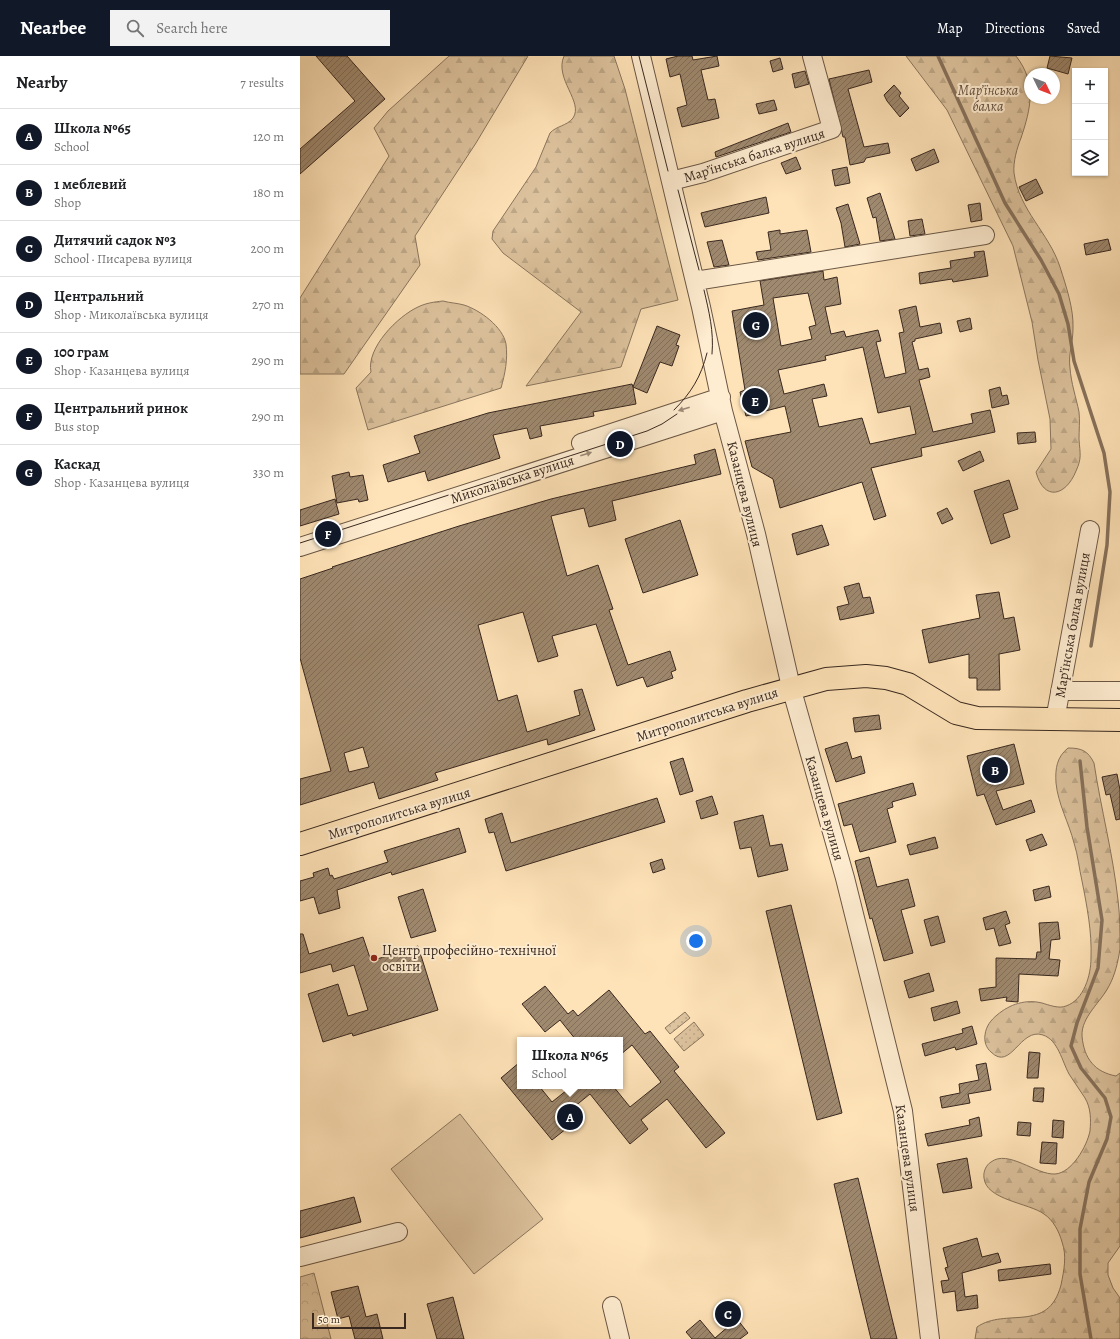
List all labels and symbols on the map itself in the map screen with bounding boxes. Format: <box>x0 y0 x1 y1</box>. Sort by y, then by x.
north arrow <box>1024 68 1060 104</box>
park label: Мар’їнська балка <box>958 81 1019 116</box>
street label: Мар’їнська балка вулиця <box>681 124 827 187</box>
pin: G <box>743 310 769 340</box>
pin: E <box>742 386 768 416</box>
one-way arrow <box>677 407 689 413</box>
pin: D <box>607 429 633 459</box>
street label: Казанцева вулиця <box>722 439 767 549</box>
street label: Миколаївська вулиця <box>448 450 577 508</box>
one-way arrow <box>581 451 593 457</box>
pin: F <box>315 519 341 549</box>
street label: Мар’їнська балка вулиця <box>1050 551 1095 699</box>
street label: Митрополитська вулиця <box>634 682 781 746</box>
street label: Казанцева вулиця <box>800 753 849 863</box>
pin: B <box>982 755 1008 785</box>
street label: Митрополитська вулиця <box>326 783 473 844</box>
your location <box>686 931 706 951</box>
place label: Центр професійно-технічної освіти <box>382 941 556 976</box>
marker: Центр професійно-технічної освіти <box>369 953 379 963</box>
pin: A <box>557 1102 583 1132</box>
street label: Казанцева вулиця <box>891 1103 925 1213</box>
pin: C <box>715 1299 741 1329</box>
scale bar <box>312 1311 406 1330</box>

